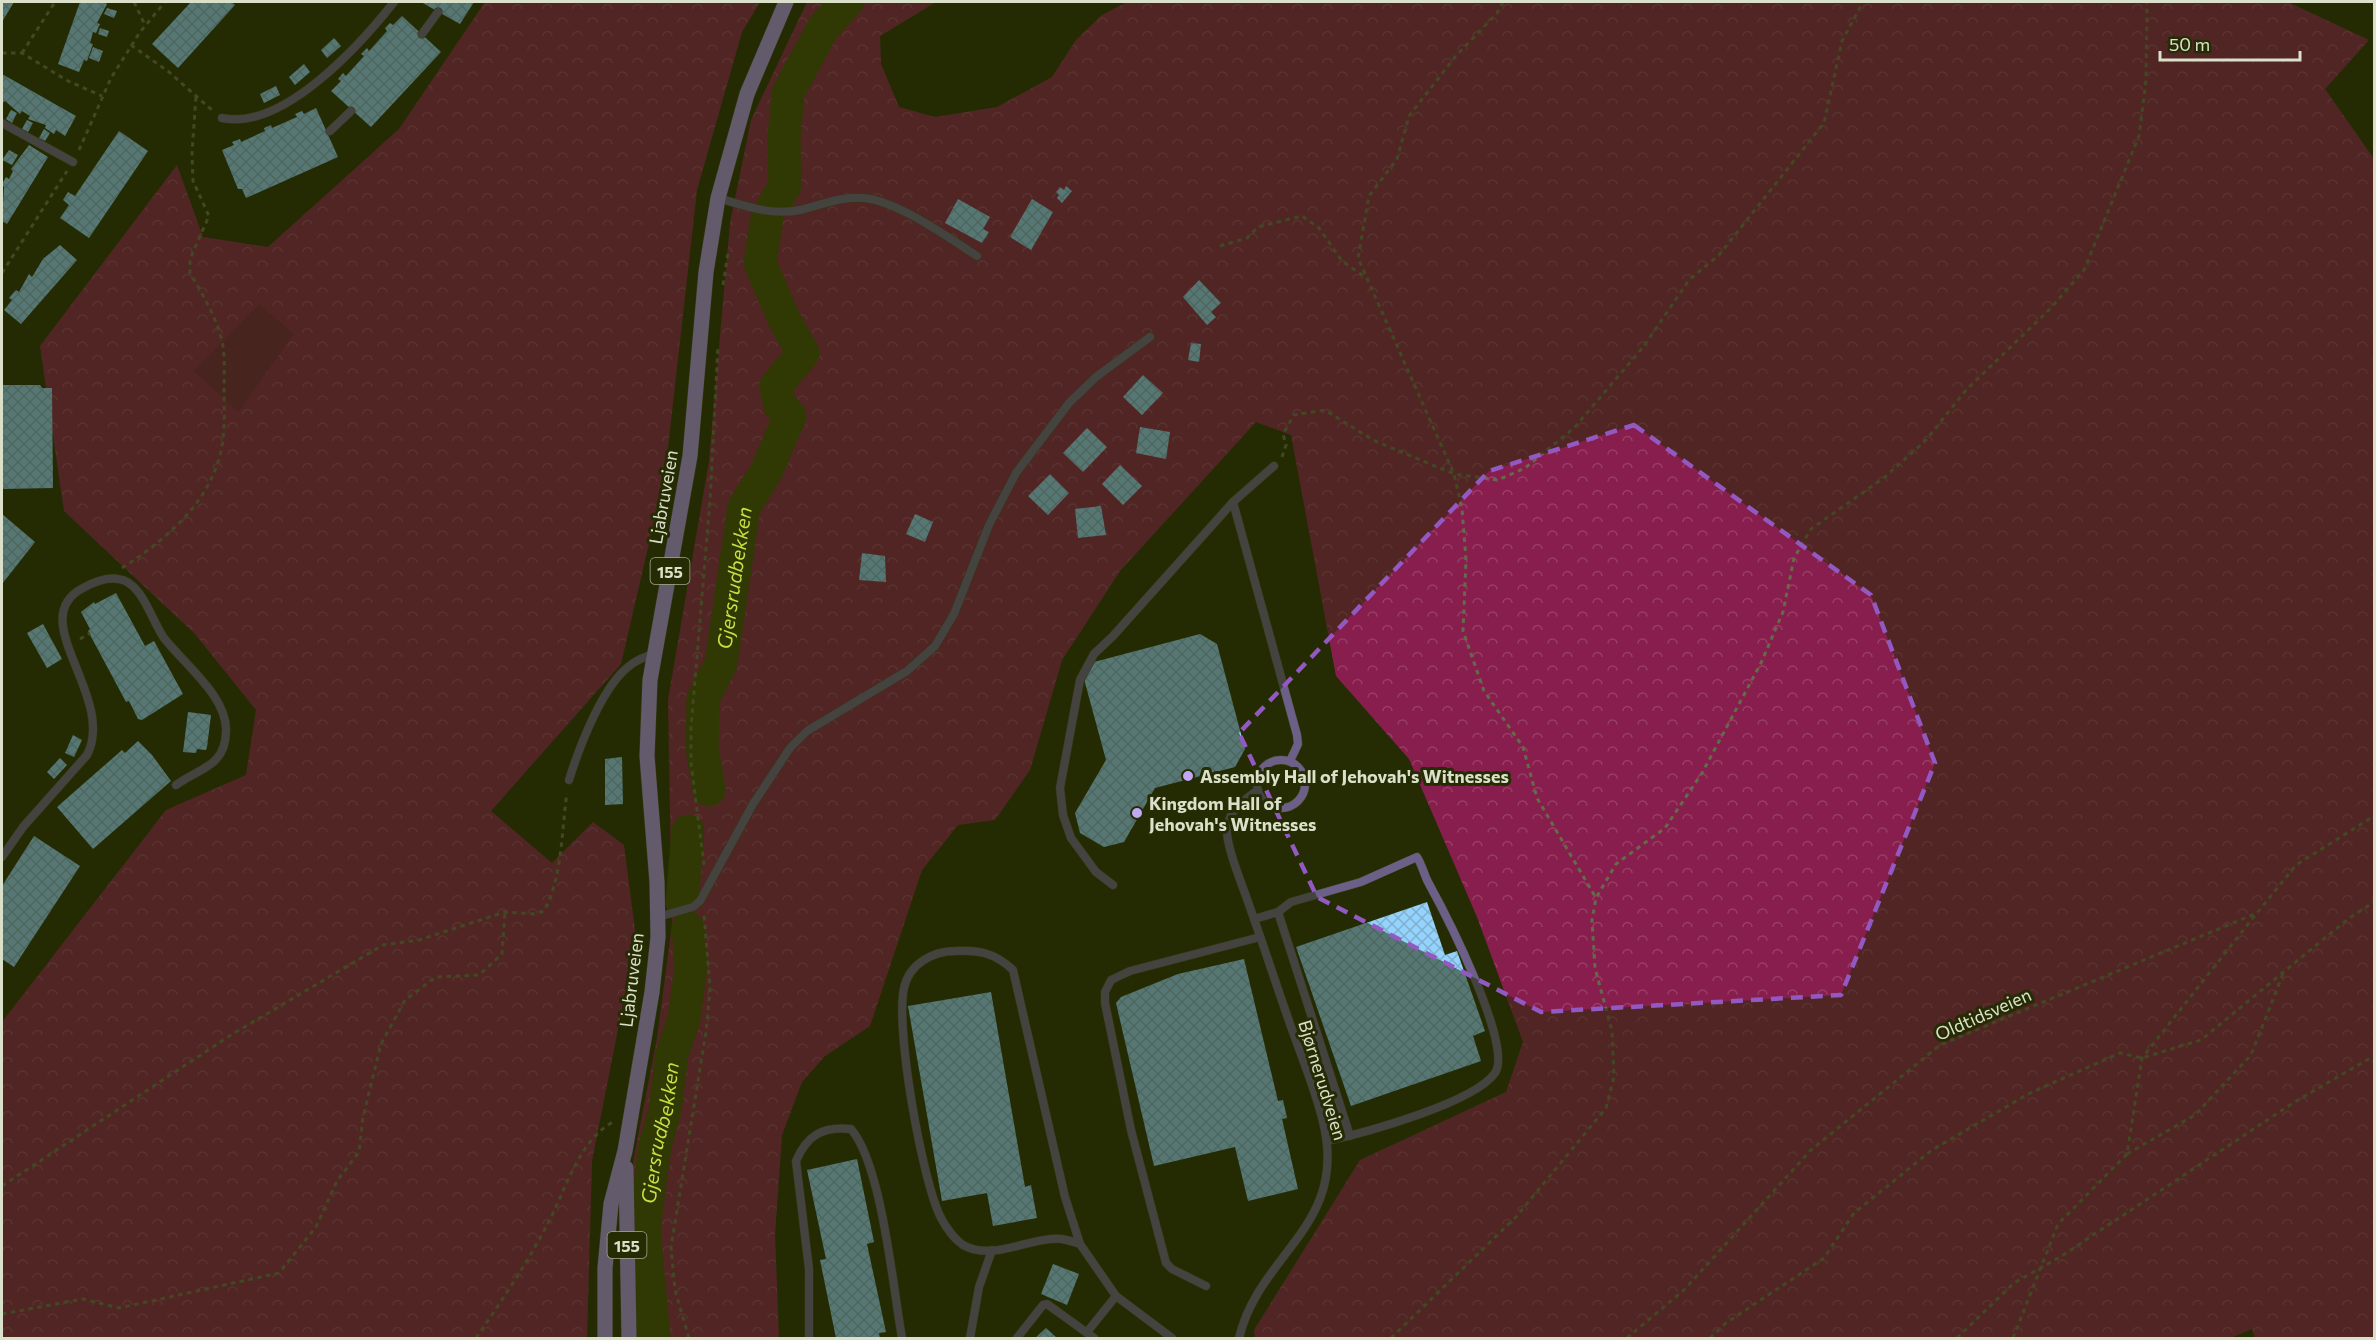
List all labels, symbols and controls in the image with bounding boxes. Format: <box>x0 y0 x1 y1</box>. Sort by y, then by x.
scale bar <box>2160 24 2300 62</box>
text: 50 m <box>2169 33 2210 55</box>
street label: Ljabruveien <box>644 448 682 546</box>
water label: Gjersrudbekken <box>711 505 756 650</box>
road number: 155 <box>650 558 690 584</box>
place label: Assembly Hall of Jehovah's Witnesses <box>1200 765 1509 787</box>
marker: Assembly Hall of Jehovah's Witnesses <box>1181 769 1195 783</box>
place label: Kingdom Hall of Jehovah's Witnesses <box>1149 792 1316 835</box>
marker: Kingdom Hall of Jehovah's Witnesses <box>1130 806 1144 820</box>
street label: Ljabruveien <box>614 931 648 1029</box>
street label: Oldtidsveien <box>1932 983 2034 1045</box>
street label: Bjørnerudveien <box>1294 1017 1352 1143</box>
water label: Gjersrudbekken <box>635 1061 683 1205</box>
road number: 155 <box>608 1232 646 1258</box>

